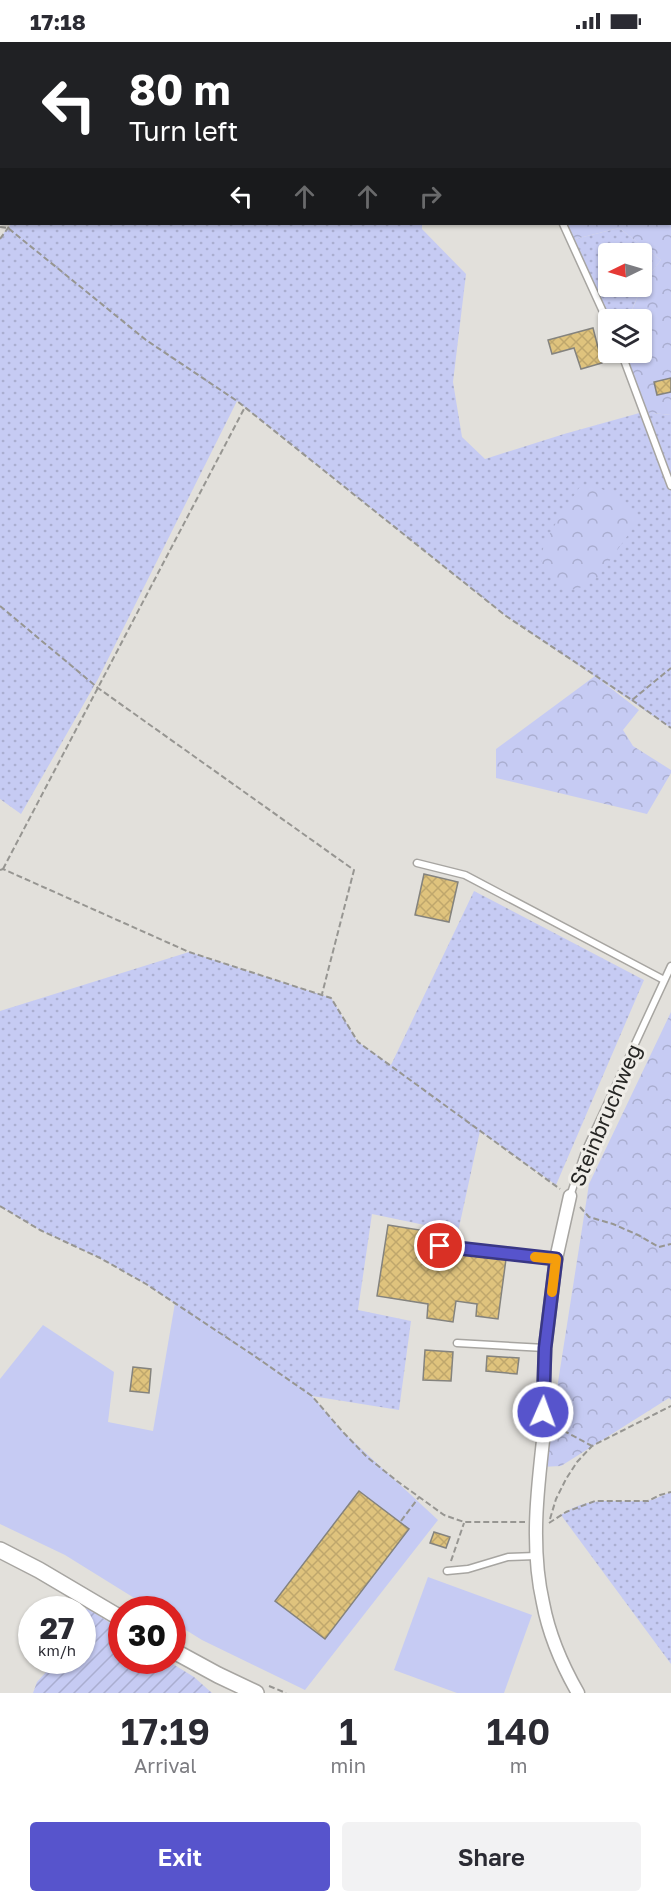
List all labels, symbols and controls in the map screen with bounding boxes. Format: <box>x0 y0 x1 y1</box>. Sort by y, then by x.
text: 17:18 <box>30 8 86 35</box>
text: 80 m <box>129 64 230 114</box>
icon: left <box>30 66 108 144</box>
text: Turn left <box>129 115 238 147</box>
icon: left <box>225 180 258 213</box>
icon: ahead <box>288 180 321 213</box>
icon: ahead <box>351 180 384 213</box>
icon: right <box>414 180 447 213</box>
north arrow <box>598 243 652 297</box>
map controls <box>598 243 652 363</box>
button: layers <box>598 309 652 363</box>
street label: Steinbruchweg <box>563 1040 647 1190</box>
pin <box>414 1220 465 1271</box>
icon: arrive <box>423 1229 456 1262</box>
position arrow <box>511 1380 575 1444</box>
speed limit sign: 30 <box>108 1596 186 1674</box>
text: 27 <box>40 1610 74 1646</box>
text: km/h <box>38 1641 76 1659</box>
text: 17:19 <box>121 1710 210 1753</box>
text: 1 <box>339 1710 357 1753</box>
text: 140 <box>487 1710 550 1753</box>
text: Arrival <box>134 1753 197 1777</box>
text: min <box>331 1753 366 1777</box>
text: m <box>510 1753 527 1777</box>
button: Exit <box>30 1822 330 1891</box>
button: Share <box>342 1822 641 1891</box>

